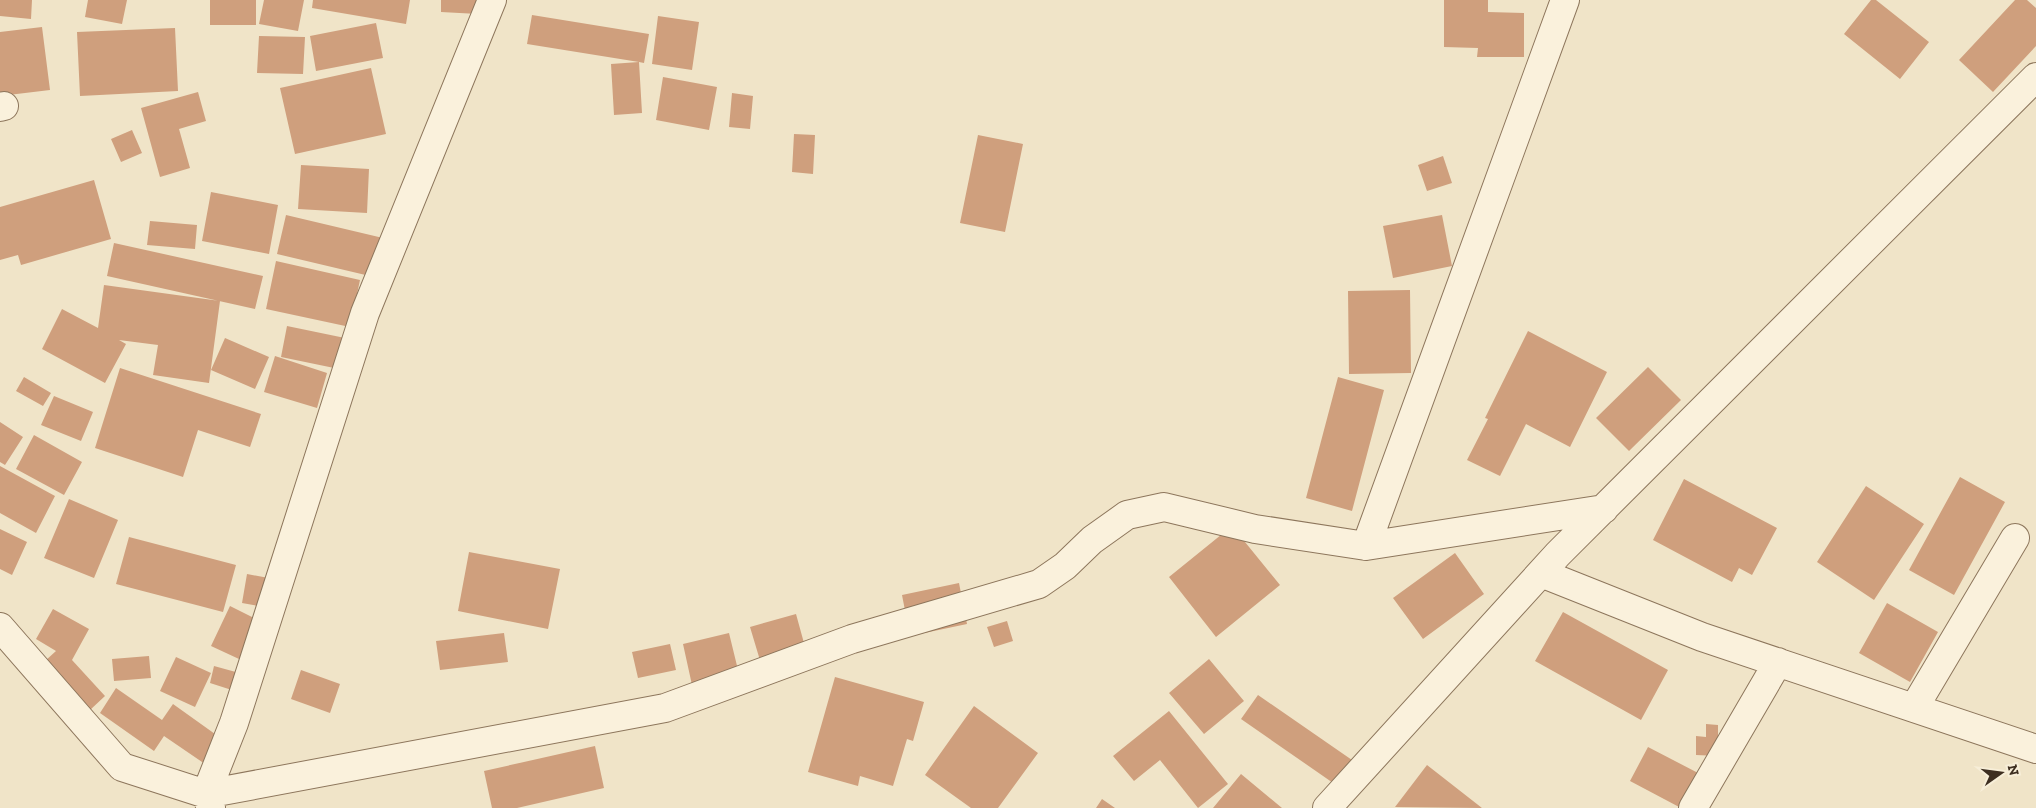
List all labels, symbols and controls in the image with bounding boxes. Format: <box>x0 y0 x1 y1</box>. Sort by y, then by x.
north arrow <box>1976 748 2026 798</box>
text: N <box>2004 763 2023 778</box>

